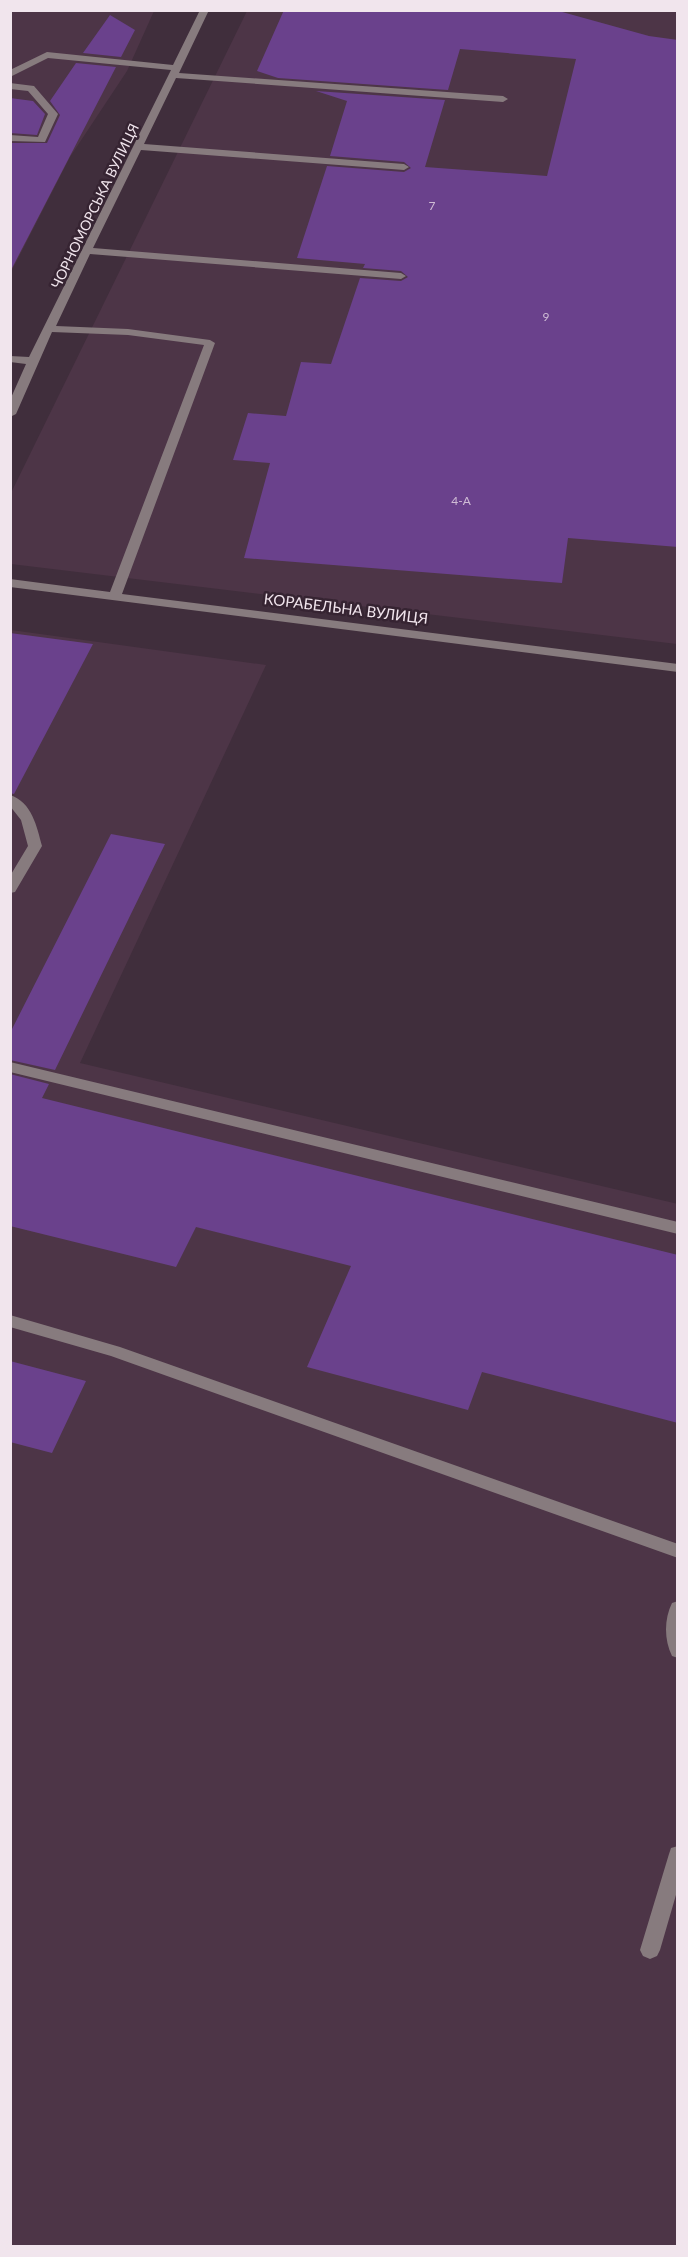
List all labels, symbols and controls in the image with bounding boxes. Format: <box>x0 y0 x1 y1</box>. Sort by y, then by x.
street label: ЧОРНОМОРСЬКА ВУЛИЦЯ <box>47 120 142 291</box>
house number: 7 <box>429 198 436 213</box>
house number: 9 <box>543 309 550 324</box>
house number: 4-А <box>451 493 472 508</box>
street label: КОРАБЕЛЬНА ВУЛИЦЯ <box>263 589 429 627</box>

